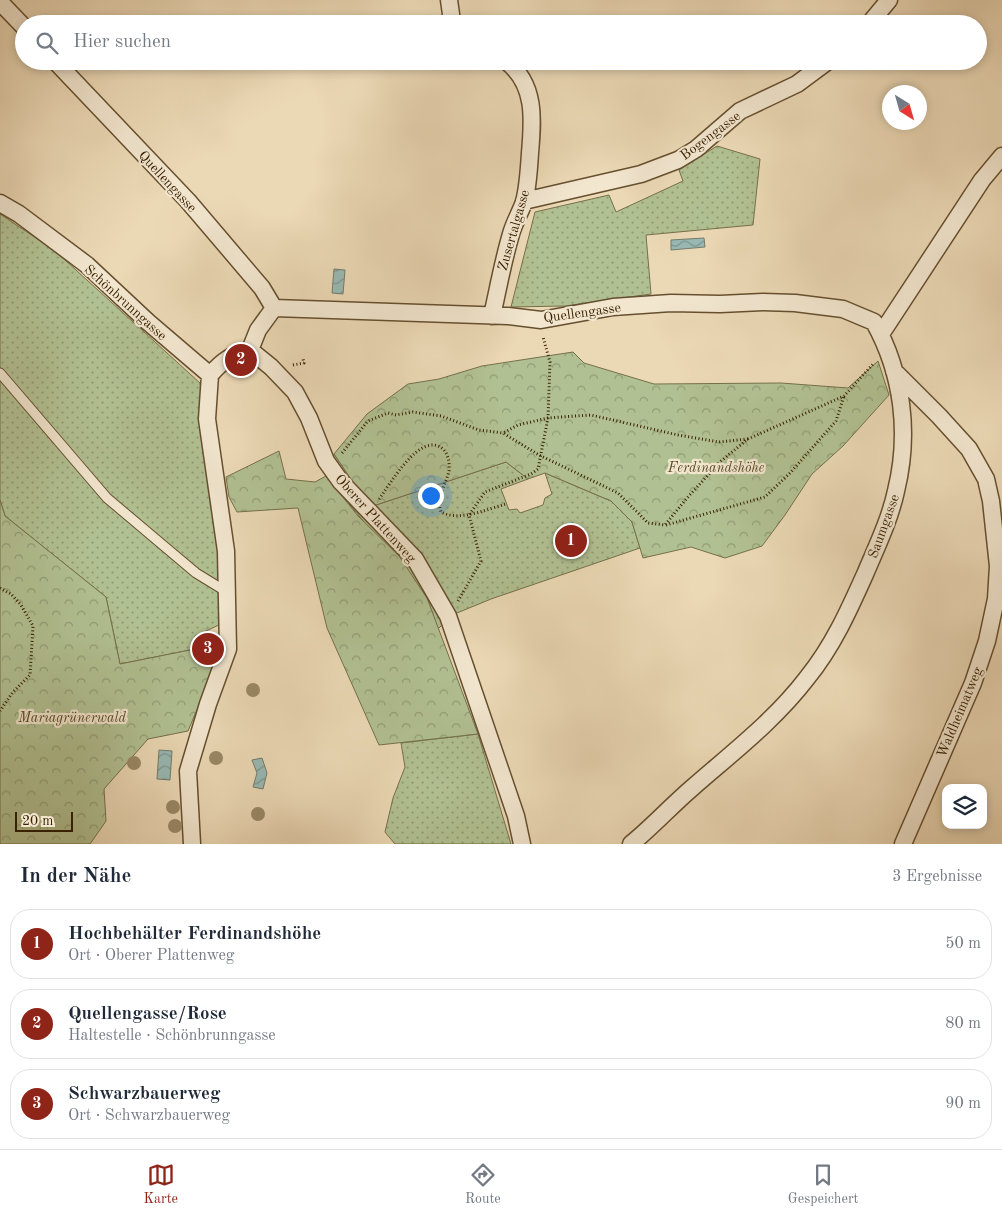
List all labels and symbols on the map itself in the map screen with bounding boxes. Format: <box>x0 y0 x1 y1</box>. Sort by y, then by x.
north arrow <box>882 85 927 130</box>
street label: Bogengasse <box>678 109 743 163</box>
street label: Quellengasse <box>135 148 199 215</box>
street label: Zusertalgasse <box>496 188 532 272</box>
street label: Schönbrunngasse <box>81 262 169 343</box>
street label: Quellengasse <box>542 301 622 325</box>
pin: 2 <box>225 341 257 379</box>
park label: Ferdinandshöhe <box>667 461 765 475</box>
street label: Oberer Plattenweg <box>332 472 419 566</box>
your location <box>418 483 444 509</box>
street label: Saumgasse <box>866 492 902 560</box>
pin: 1 <box>555 522 587 560</box>
pin: 3 <box>192 630 224 668</box>
street label: Waldheimatweg <box>935 665 985 760</box>
park label: Mariagrünerwald <box>17 711 126 726</box>
scale bar <box>15 809 72 832</box>

